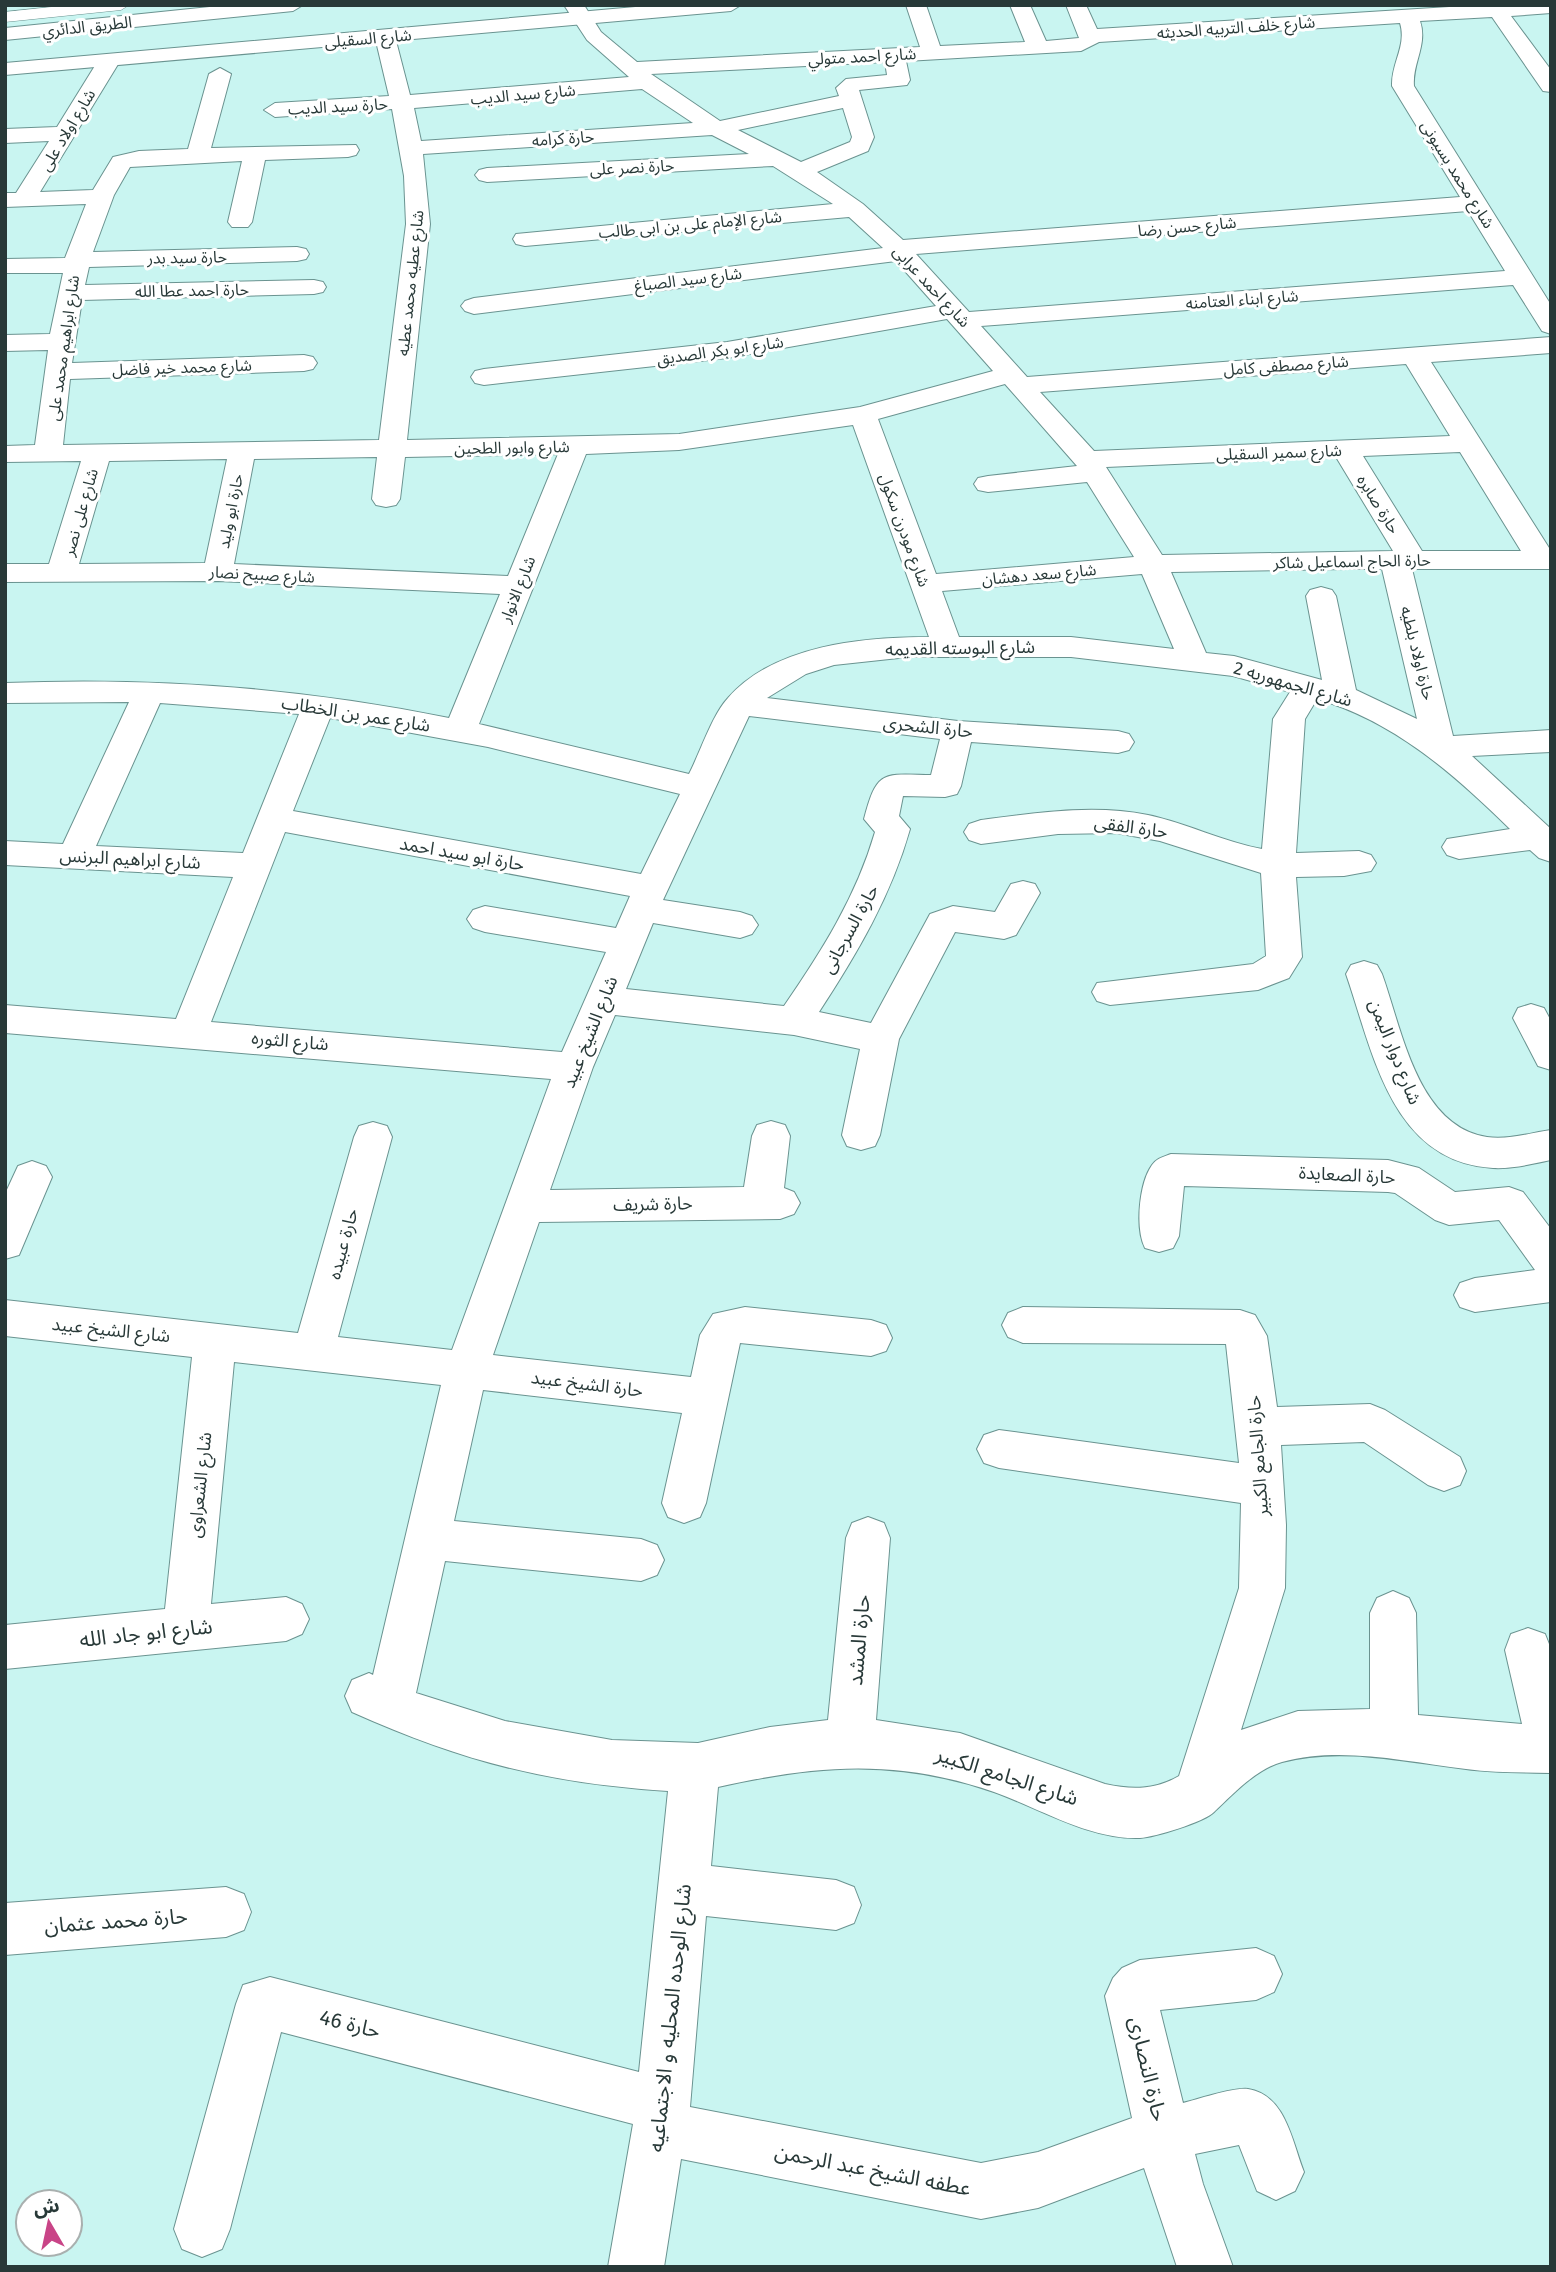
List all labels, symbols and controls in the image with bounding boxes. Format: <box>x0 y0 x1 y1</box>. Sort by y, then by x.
street label: الطريق الدائري <box>41 12 133 43</box>
street label: شارع خلف التربيه الحديثه <box>1156 12 1316 46</box>
street label: شارع السقيلى <box>324 25 413 55</box>
street label: شارع احمد متولي <box>807 44 917 72</box>
street label: شارع سيد الديب <box>470 80 577 112</box>
street label: شارع اولاد على <box>36 86 102 176</box>
street label: حارة سيد الديب <box>288 94 388 119</box>
street label: شارع محمد بسيونى <box>1414 117 1498 233</box>
street label: حارة كرامه <box>531 127 595 150</box>
street label: حارة نصر على <box>589 156 675 179</box>
street label: شارع الإمام على بن ابى طالب <box>598 207 783 245</box>
street label: شارع عطيه محمد عطيه <box>393 209 431 357</box>
street label: شارع حسن رضا <box>1137 213 1237 243</box>
street label: شارع احمد عرابى <box>887 242 974 333</box>
street label: حارة سيد بدر <box>146 247 227 268</box>
street label: شارع سيد الصباغ <box>633 263 743 298</box>
street label: شارع ابراهيم محمد على <box>44 274 86 423</box>
street label: حارة احمد عطا الله <box>135 280 249 301</box>
street label: شارع ابناء العتامنه <box>1185 286 1299 316</box>
street label: شارع ابو بكر الصديق <box>656 332 785 372</box>
street label: شارع مصطفى كامل <box>1223 352 1350 382</box>
street label: شارع محمد خير فاضل <box>112 356 252 382</box>
street label: شارع وابور الطحين <box>454 437 570 461</box>
street label: شارع سمير السقيلى <box>1216 441 1342 467</box>
street label: شارع على نصر <box>59 466 105 560</box>
street label: شارع مودرن سكول <box>872 471 934 591</box>
street label: حارة صابره <box>1353 471 1404 537</box>
street label: حارة ابو وليد <box>214 472 247 550</box>
street label: حارة الحاج اسماعيل شاكر <box>1272 551 1431 575</box>
street label: شارع الانوار <box>495 553 542 627</box>
street label: شارع سعد دهشان <box>981 560 1097 592</box>
street label: شارع صبيح نصار <box>207 562 315 590</box>
street label: حارة اولاد بلطيه <box>1397 604 1438 702</box>
street label: شارع البوسته القديمه <box>885 636 1035 663</box>
street label: شارع الجمهوريه 2 <box>1230 657 1355 714</box>
street label: شارع عمر بن الخطاب <box>280 691 432 740</box>
street label: حارة الشحرى <box>882 711 974 743</box>
street label: حارة الفقى <box>1093 811 1169 843</box>
street label: حارة ابو سيد احمد <box>398 832 526 876</box>
street label: شارع ابراهيم البرنس <box>59 844 201 877</box>
street label: حارة السرجانى <box>817 881 883 977</box>
street label: شارع الشيخ عبيد <box>558 973 625 1092</box>
street label: شارع دوار اليمن <box>1361 996 1426 1109</box>
street label: شارع الثوره <box>250 1027 329 1058</box>
street label: حارة الصعايدة <box>1298 1161 1396 1189</box>
street label: حارة شريف <box>613 1192 693 1216</box>
street label: حارة عبيده <box>323 1206 363 1282</box>
street label: شارع الشيخ عبيد <box>50 1313 171 1350</box>
street label: حارة الشيخ عبيد <box>529 1366 644 1404</box>
street label: حارة الجامع الكبير <box>1243 1394 1276 1518</box>
street label: شارع الشعراوى <box>184 1431 219 1539</box>
street label: حارة المشد <box>842 1594 876 1686</box>
street label: شارع ابو جاد الله <box>78 1613 214 1655</box>
street label: شارع الجامع الكبير <box>931 1740 1082 1813</box>
street label: شارع الوحده المحليه و الاجتماعيه <box>643 1883 699 2154</box>
street label: حارة محمد عثمان <box>43 1903 189 1939</box>
street label: حارة 46 <box>317 2004 383 2044</box>
street label: حارة النصارى <box>1123 2014 1173 2124</box>
street label: عطفه الشيخ عبد الرحمن <box>772 2138 973 2204</box>
north arrow <box>14 2188 84 2258</box>
text: ش <box>32 2193 61 2220</box>

